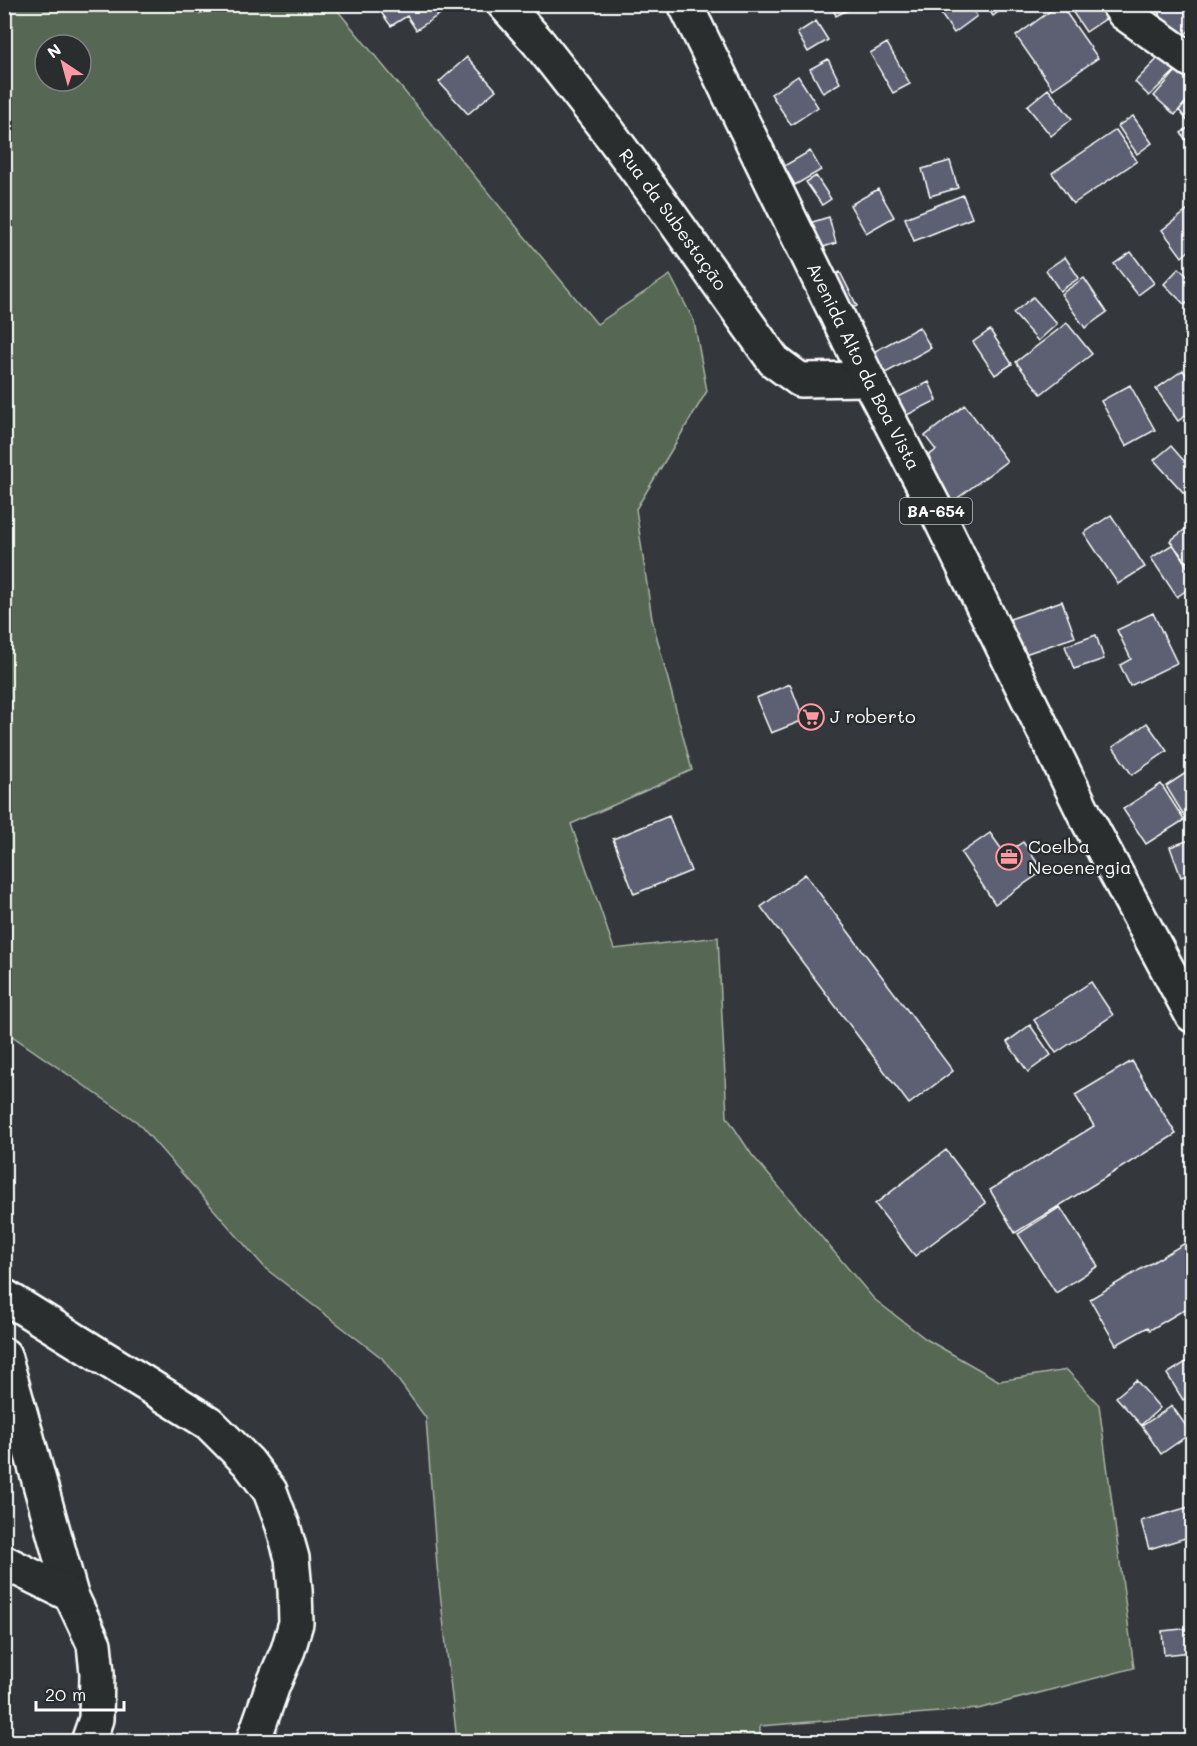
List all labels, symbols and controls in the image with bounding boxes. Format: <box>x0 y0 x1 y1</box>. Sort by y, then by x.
north arrow <box>33 33 93 93</box>
text: N <box>43 38 65 63</box>
street label: Rua da Subestação <box>614 143 733 295</box>
street label: Avenida Alto da Boa Vista <box>802 259 926 474</box>
road number: BA-654 <box>900 498 972 524</box>
supermarket icon: J roberto <box>796 702 826 732</box>
place label: J roberto <box>830 704 916 728</box>
place label: Coelba Neoenergia <box>1028 834 1132 879</box>
office icon: Coelba Neoenergia <box>994 842 1024 872</box>
scale bar <box>36 1674 124 1712</box>
text: 20 m <box>45 1682 86 1706</box>

